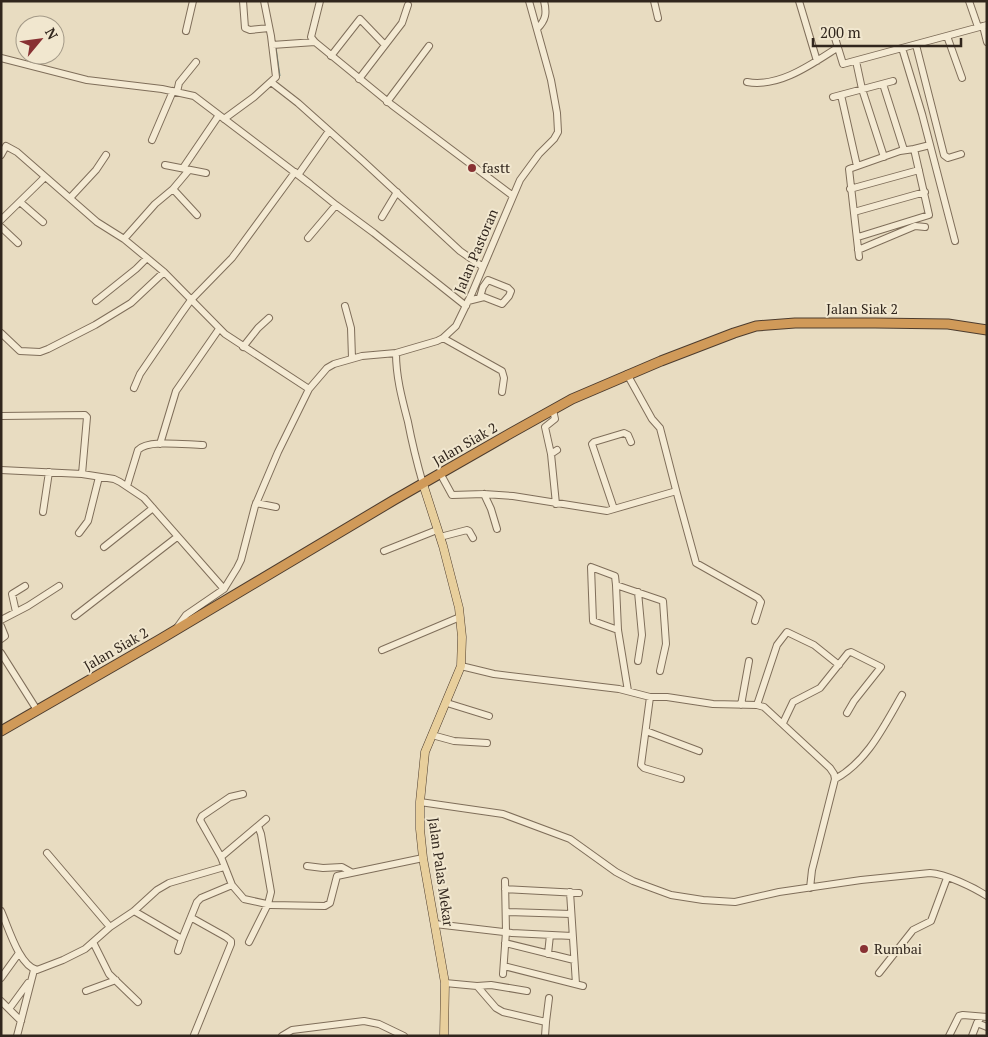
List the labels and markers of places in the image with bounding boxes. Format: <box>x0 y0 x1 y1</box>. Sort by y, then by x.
place label: fastt <box>482 158 511 177</box>
marker: fastt <box>466 162 478 174</box>
place label: Rumbai <box>874 939 922 958</box>
marker: Rumbai <box>858 943 870 955</box>

